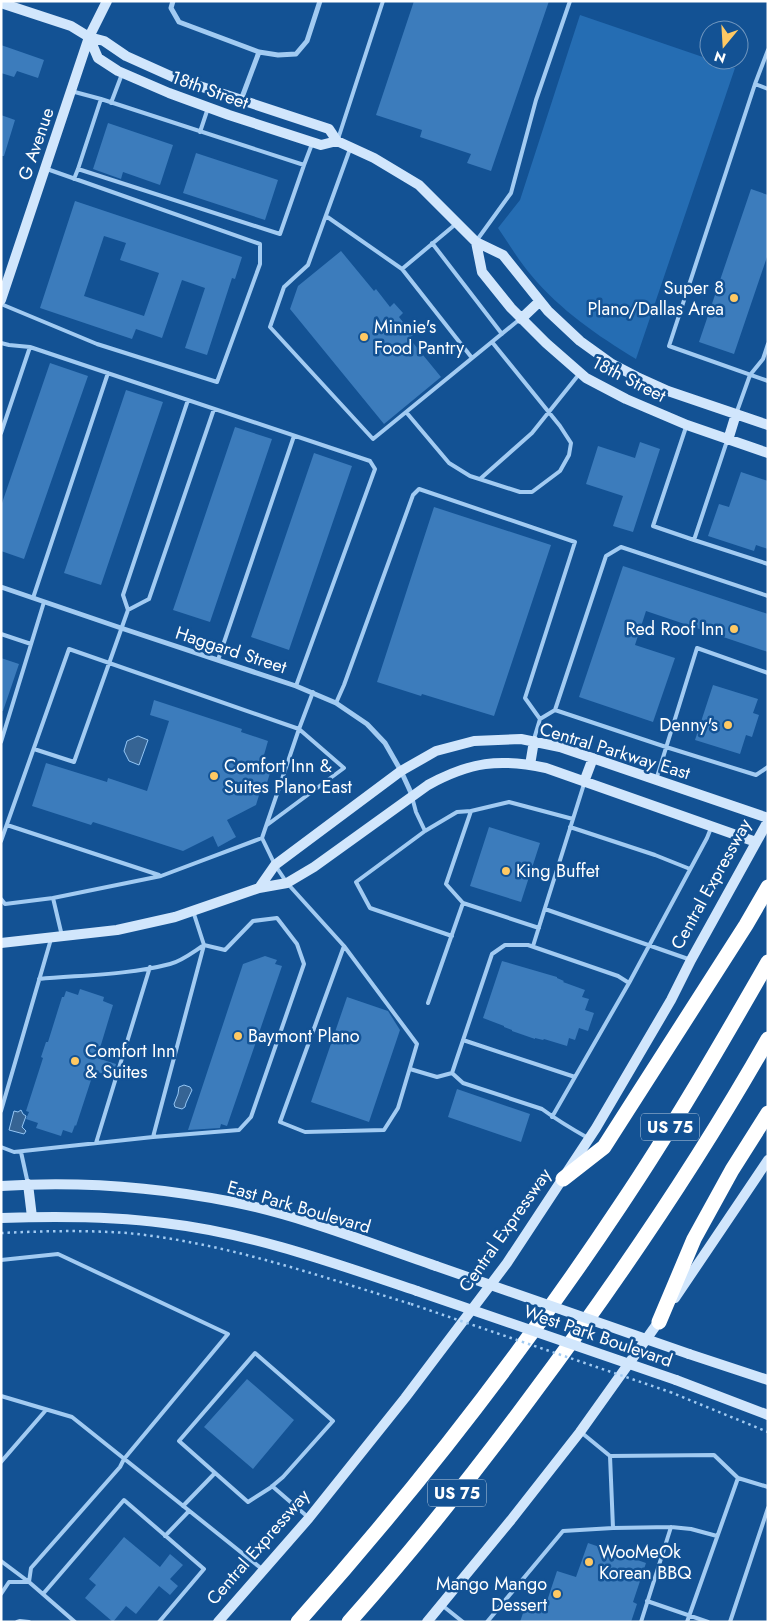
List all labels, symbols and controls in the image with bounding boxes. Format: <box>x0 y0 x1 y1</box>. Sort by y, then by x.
north arrow <box>699 20 749 70</box>
text: N <box>712 46 728 69</box>
street label: 18th Street <box>168 64 253 116</box>
street label: G Avenue <box>11 104 61 184</box>
place label: Super 8 Plano/Dallas Area <box>587 275 724 322</box>
marker: Super 8 Plano/Dallas Area <box>728 292 740 304</box>
place label: Minnie's Food Pantry <box>374 314 464 361</box>
marker: Minnie's Food Pantry <box>358 331 370 343</box>
street label: 18th Street <box>587 349 671 409</box>
place label: Red Roof Inn <box>625 616 724 642</box>
street label: Haggard Street <box>172 620 291 680</box>
marker: Red Roof Inn <box>728 623 740 635</box>
place label: Denny's <box>659 712 718 738</box>
street label: Central Parkway East <box>536 716 694 786</box>
marker: Denny's <box>722 719 734 731</box>
place label: Comfort Inn & Suites Plano East <box>224 753 352 800</box>
marker: Comfort Inn & Suites Plano East <box>208 770 220 782</box>
street label: Central Expressway <box>664 814 758 954</box>
place label: King Buffet <box>516 858 600 884</box>
marker: King Buffet <box>500 865 512 877</box>
place label: Baymont Plano <box>248 1023 360 1049</box>
marker: Baymont Plano <box>232 1030 244 1042</box>
place label: Comfort Inn & Suites <box>85 1038 175 1085</box>
marker: Comfort Inn & Suites <box>69 1055 81 1067</box>
road number: US 75 <box>641 1114 699 1140</box>
street label: Central Expressway <box>453 1163 558 1297</box>
street label: East Park Boulevard <box>224 1174 374 1240</box>
street label: West Park Boulevard <box>520 1298 676 1374</box>
road number: US 75 <box>428 1480 486 1506</box>
street label: Central Expressway <box>200 1483 316 1611</box>
place label: WooMeOk Korean BBQ <box>599 1539 692 1586</box>
marker: WooMeOk Korean BBQ <box>583 1556 595 1568</box>
place label: Mango Mango Dessert <box>436 1571 548 1618</box>
marker: Mango Mango Dessert <box>551 1588 563 1600</box>

